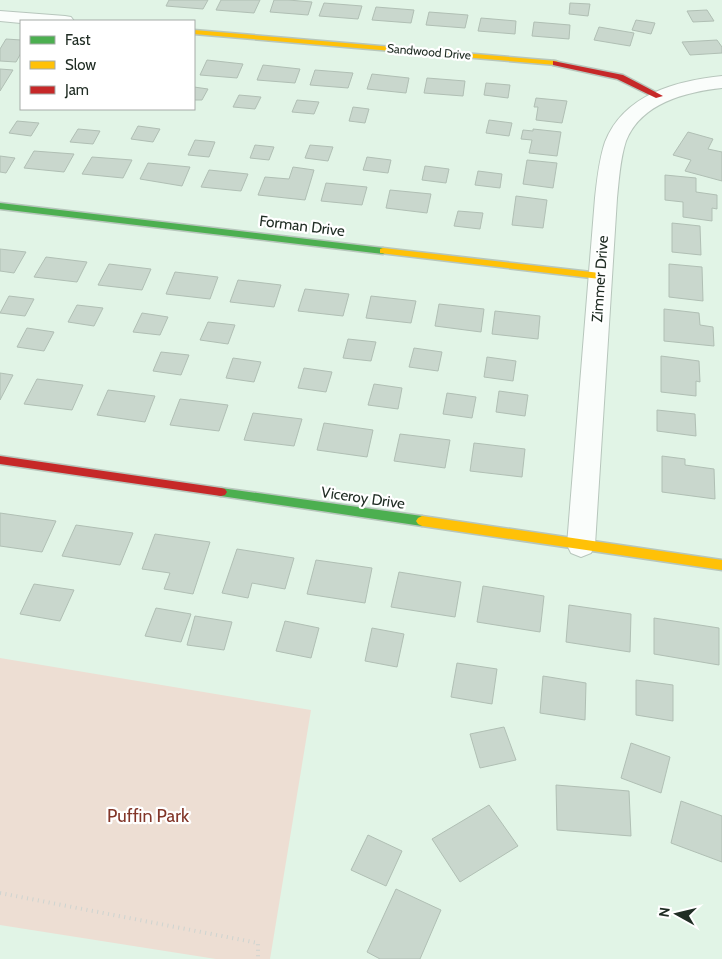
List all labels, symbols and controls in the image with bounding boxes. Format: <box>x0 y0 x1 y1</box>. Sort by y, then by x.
legend <box>20 20 195 110</box>
text: Fast <box>65 31 90 49</box>
street label: Sandwood Drive <box>386 40 472 63</box>
text: Slow <box>65 56 96 74</box>
text: Jam <box>64 81 89 99</box>
street label: Forman Drive <box>258 212 346 240</box>
street label: Zimmer Drive <box>588 235 612 323</box>
street label: Viceroy Drive <box>320 483 406 513</box>
park label: Puffin Park <box>107 805 190 827</box>
north arrow <box>652 889 702 939</box>
text: N <box>655 906 674 918</box>

